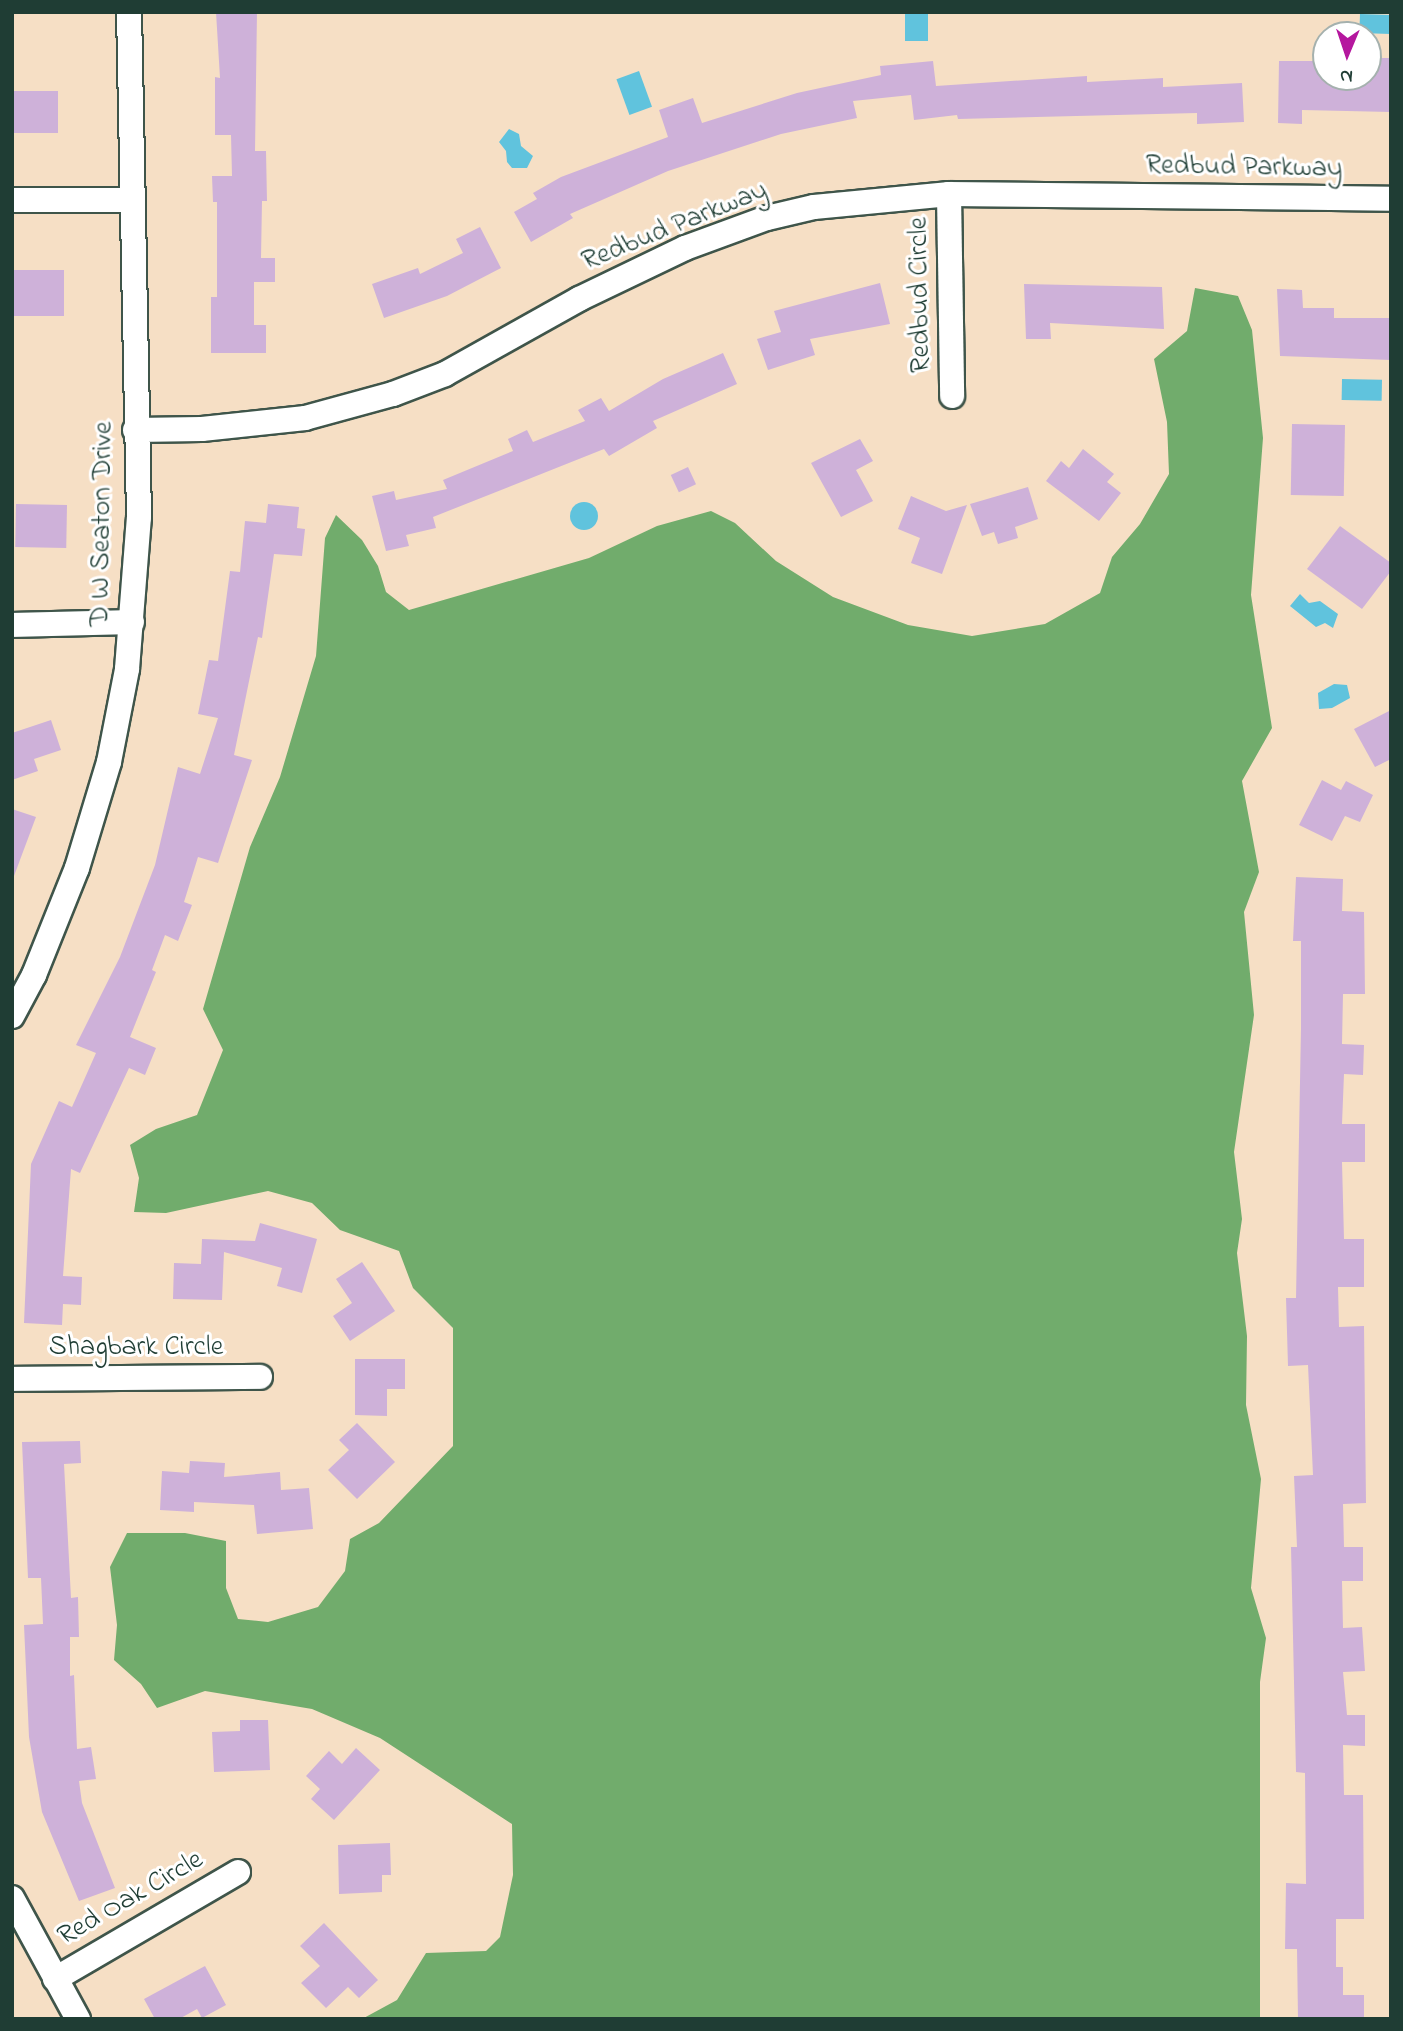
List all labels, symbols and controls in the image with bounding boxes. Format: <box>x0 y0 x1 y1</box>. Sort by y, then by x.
north arrow <box>1312 21 1382 91</box>
text: N <box>1339 62 1353 89</box>
street label: Redbud Parkway <box>1145 149 1343 187</box>
street label: Redbud Parkway <box>577 175 773 279</box>
street label: Redbud Circle <box>903 217 939 373</box>
street label: D W Seaton Drive <box>84 421 122 627</box>
street label: Shagbark Circle <box>49 1331 223 1365</box>
street label: Red Oak Circle <box>52 1844 210 1954</box>

